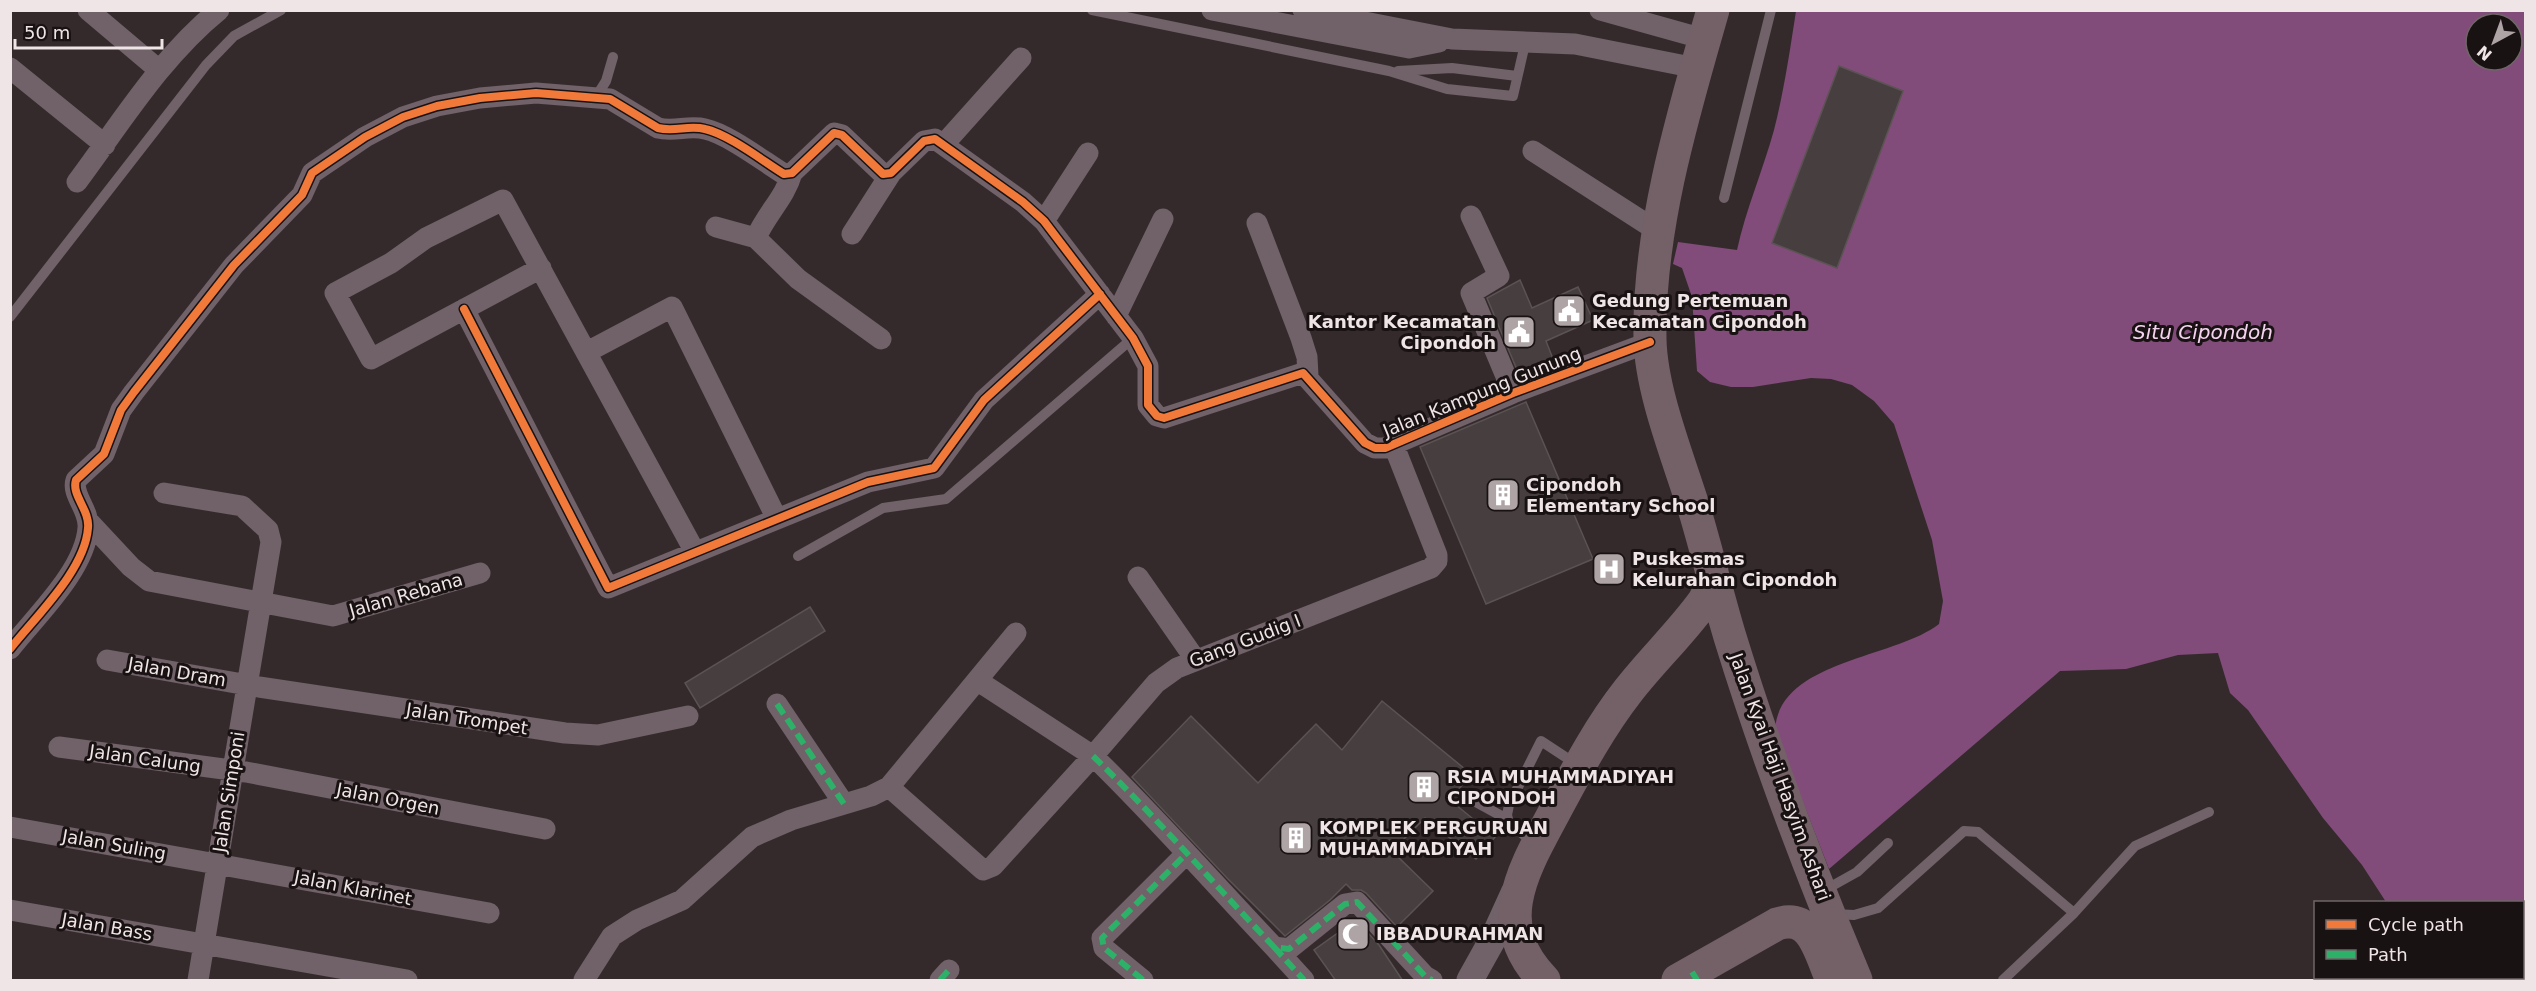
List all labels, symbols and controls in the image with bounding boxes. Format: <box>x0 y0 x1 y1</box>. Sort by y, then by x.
scale bar <box>15 12 162 50</box>
north arrow <box>2464 12 2524 72</box>
text: 50 m <box>24 22 70 43</box>
text: N <box>2473 41 2496 65</box>
place label: Gedung Pertemuan Kecamatan Cipondoh <box>1592 290 1807 332</box>
public building icon: Gedung Pertemuan Kecamatan Cipondoh <box>1551 293 1587 329</box>
place label: Kantor Kecamatan Cipondoh <box>1308 311 1496 353</box>
public building icon: Kantor Kecamatan Cipondoh <box>1501 314 1537 350</box>
water label: Situ Cipondoh <box>2133 320 2273 344</box>
street label: Jalan Kampung Gunung <box>1379 342 1584 441</box>
place label: Cipondoh Elementary School <box>1526 474 1715 516</box>
building icon: Cipondoh Elementary School <box>1485 477 1521 513</box>
place label: Puskesmas Kelurahan Cipondoh <box>1632 548 1837 590</box>
hospital icon: Puskesmas Kelurahan Cipondoh <box>1591 551 1627 587</box>
street label: Jalan Rebana <box>346 568 465 621</box>
street label: Gang Gudig I <box>1186 610 1304 671</box>
street label: Jalan Kyai Haji Hasyim Ashari <box>1725 649 1835 904</box>
street label: Jalan Dram <box>125 652 228 690</box>
street label: Jalan Trompet <box>404 698 529 738</box>
street label: Jalan Simponi <box>208 730 248 855</box>
street label: Jalan Calung <box>87 740 202 777</box>
place label: RSIA MUHAMMADIYAH CIPONDOH <box>1447 766 1674 808</box>
building icon: RSIA MUHAMMADIYAH CIPONDOH <box>1406 769 1442 805</box>
street label: Jalan Orgen <box>334 778 441 819</box>
place label: KOMPLEK PERGURUAN MUHAMMADIYAH <box>1319 817 1548 859</box>
building icon: KOMPLEK PERGURUAN MUHAMMADIYAH <box>1278 820 1314 856</box>
street label: Jalan Suling <box>59 825 168 864</box>
street label: Jalan Klarinet <box>292 866 414 909</box>
legend <box>2314 901 2524 979</box>
street label: Jalan Bass <box>59 908 154 945</box>
text: Cycle path <box>2368 914 2464 935</box>
mosque icon: IBBADURAHMAN <box>1335 916 1371 952</box>
place label: IBBADURAHMAN <box>1376 923 1543 944</box>
text: Path <box>2368 944 2408 965</box>

